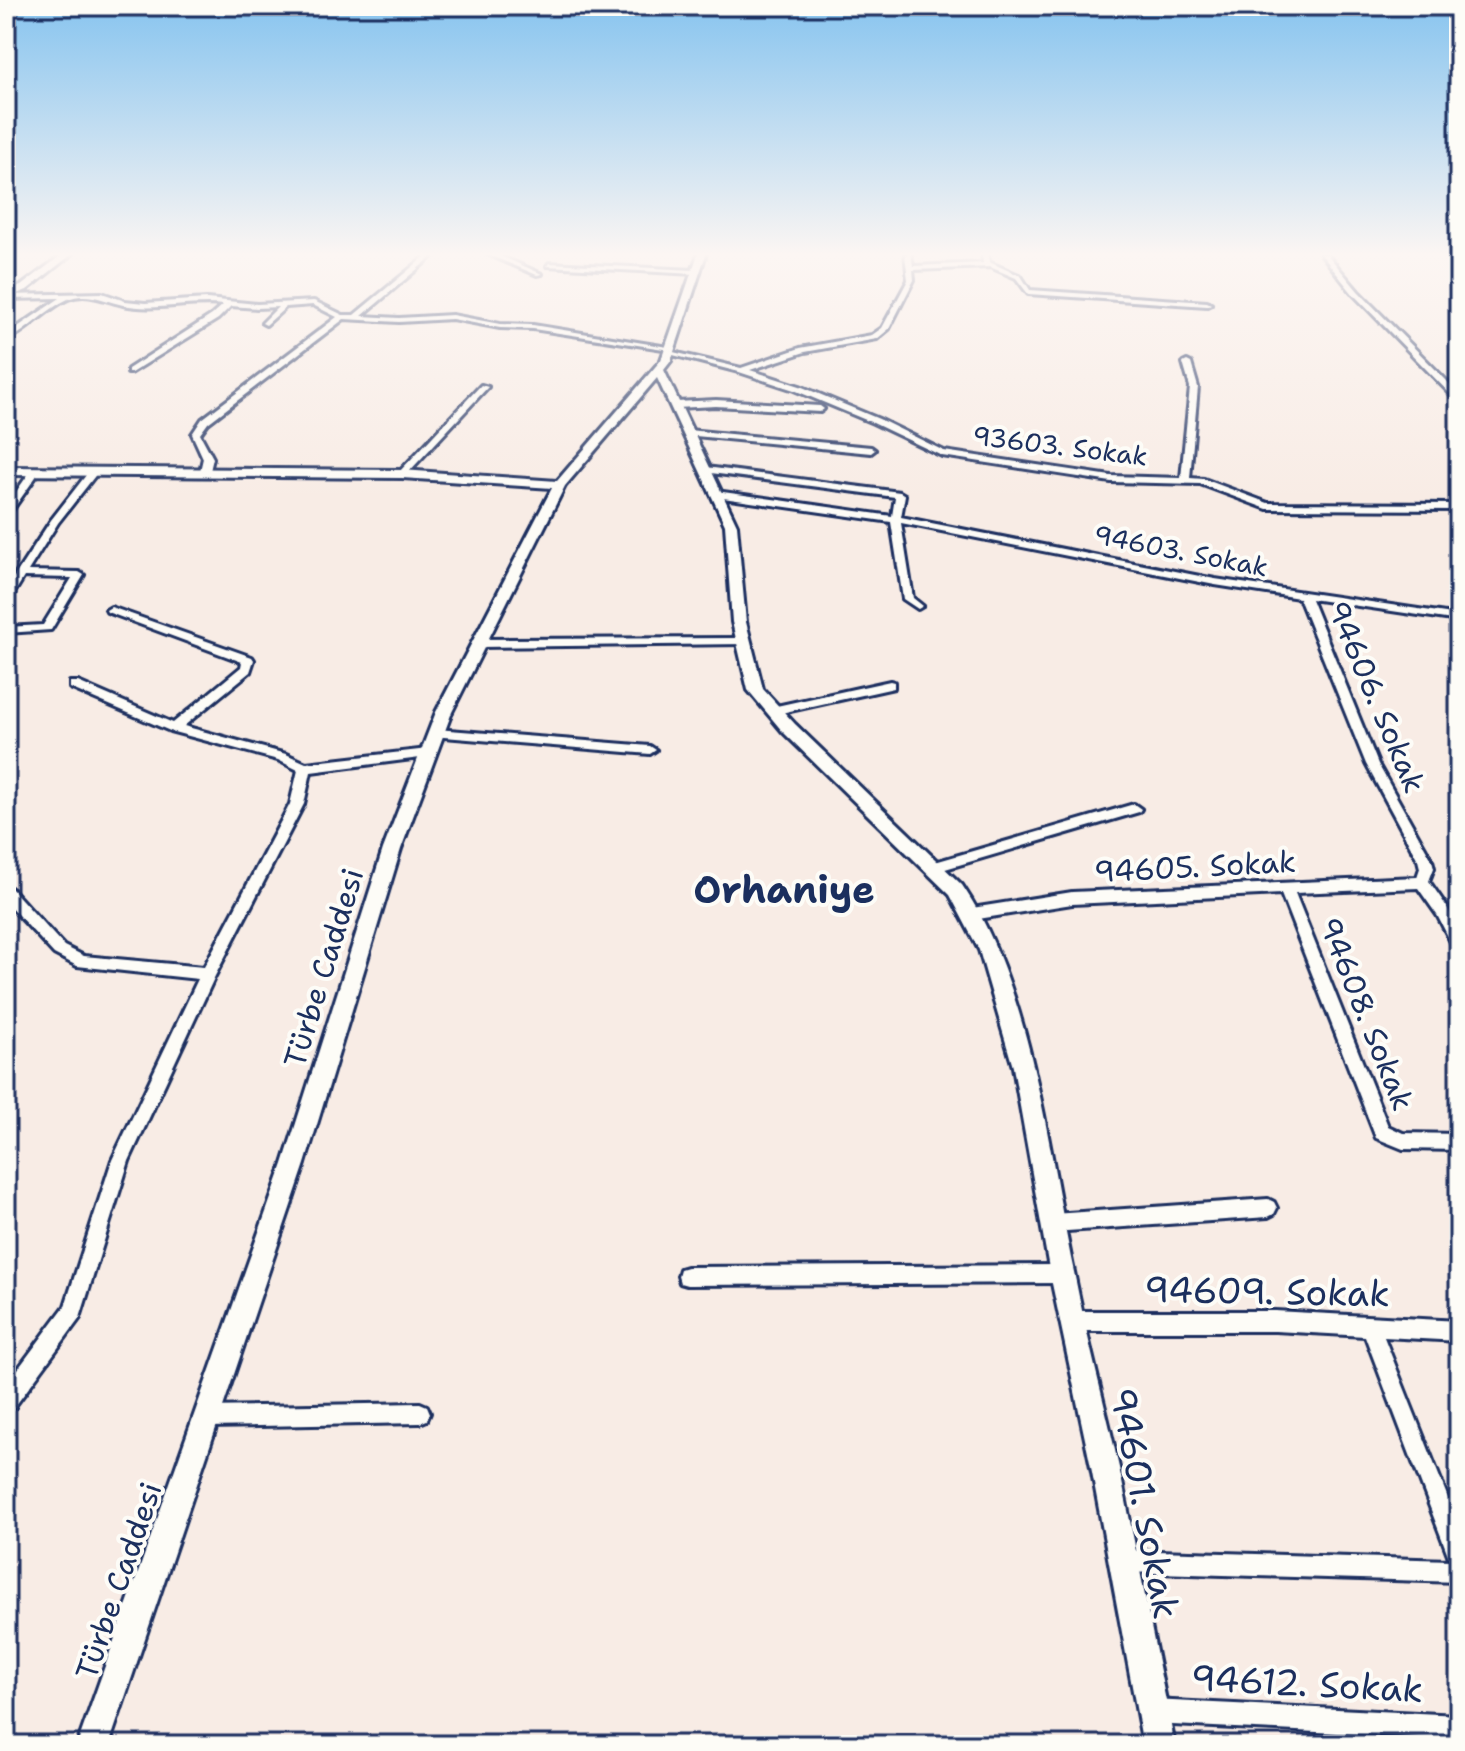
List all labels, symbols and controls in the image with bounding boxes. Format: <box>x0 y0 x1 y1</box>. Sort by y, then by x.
street label: 93603. Sokak <box>970 417 1150 474</box>
street label: 94603. Sokak <box>1091 516 1271 585</box>
street label: 94606. Sokak <box>1318 594 1435 799</box>
street label: 94605. Sokak <box>1093 841 1297 892</box>
street label: Türbe Caddesi <box>274 863 373 1072</box>
district label: Orhaniye <box>693 864 875 915</box>
street label: 94608. Sokak <box>1309 911 1424 1116</box>
street label: 94609. Sokak <box>1144 1265 1390 1318</box>
street label: 94601. Sokak <box>1098 1383 1191 1623</box>
street label: Türbe Caddesi <box>66 1477 171 1685</box>
street label: 94612. Sokak <box>1190 1653 1424 1714</box>

